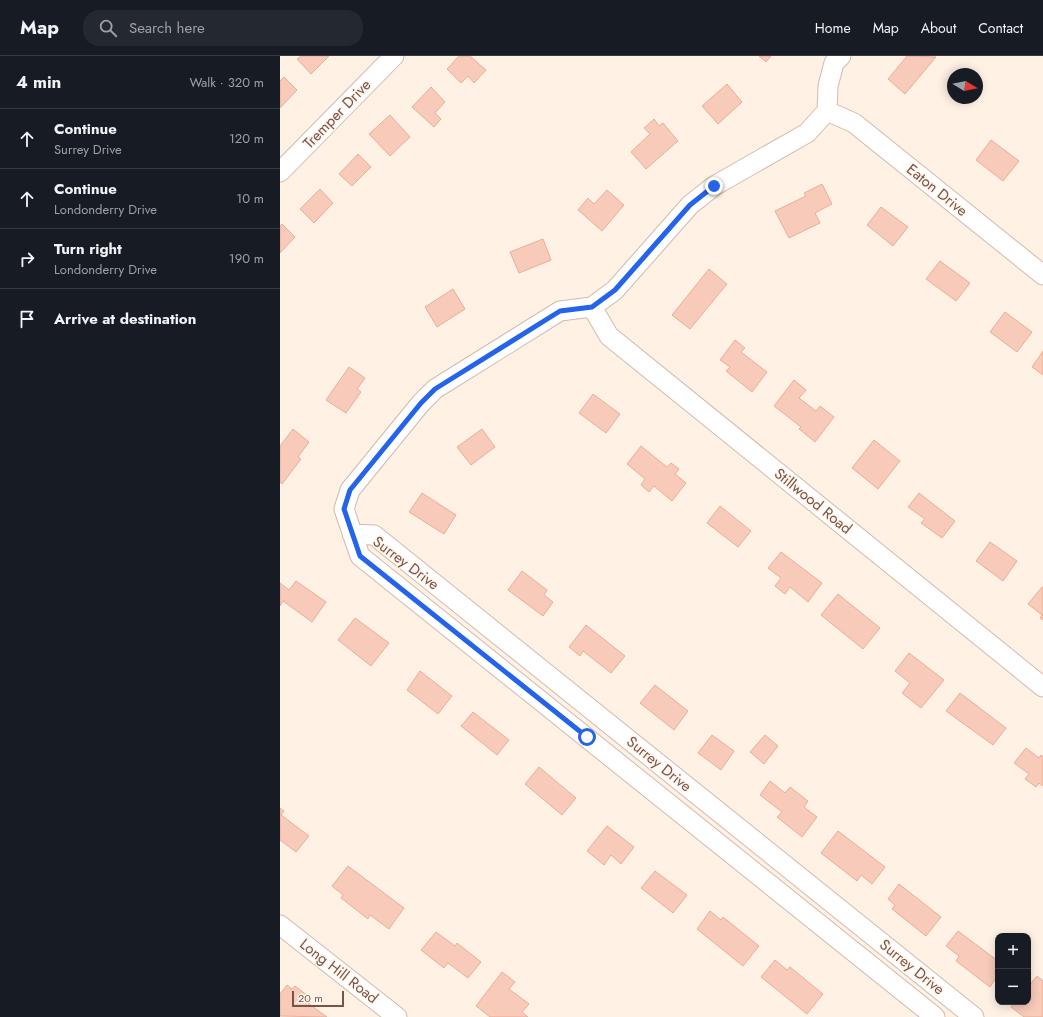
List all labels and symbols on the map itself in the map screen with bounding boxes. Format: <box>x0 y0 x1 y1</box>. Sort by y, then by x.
north arrow <box>947 68 983 104</box>
street label: Tremper Drive <box>298 74 376 154</box>
street label: Eaton Drive <box>902 158 972 222</box>
route end <box>705 177 723 195</box>
street label: Stillwood Road <box>769 463 857 539</box>
street label: Surrey Drive <box>368 531 444 595</box>
route start <box>578 728 596 746</box>
street label: Surrey Drive <box>622 731 696 797</box>
street label: Long Hill Road <box>295 933 383 1009</box>
street label: Surrey Drive <box>875 934 949 1000</box>
scale bar <box>292 989 344 1008</box>

